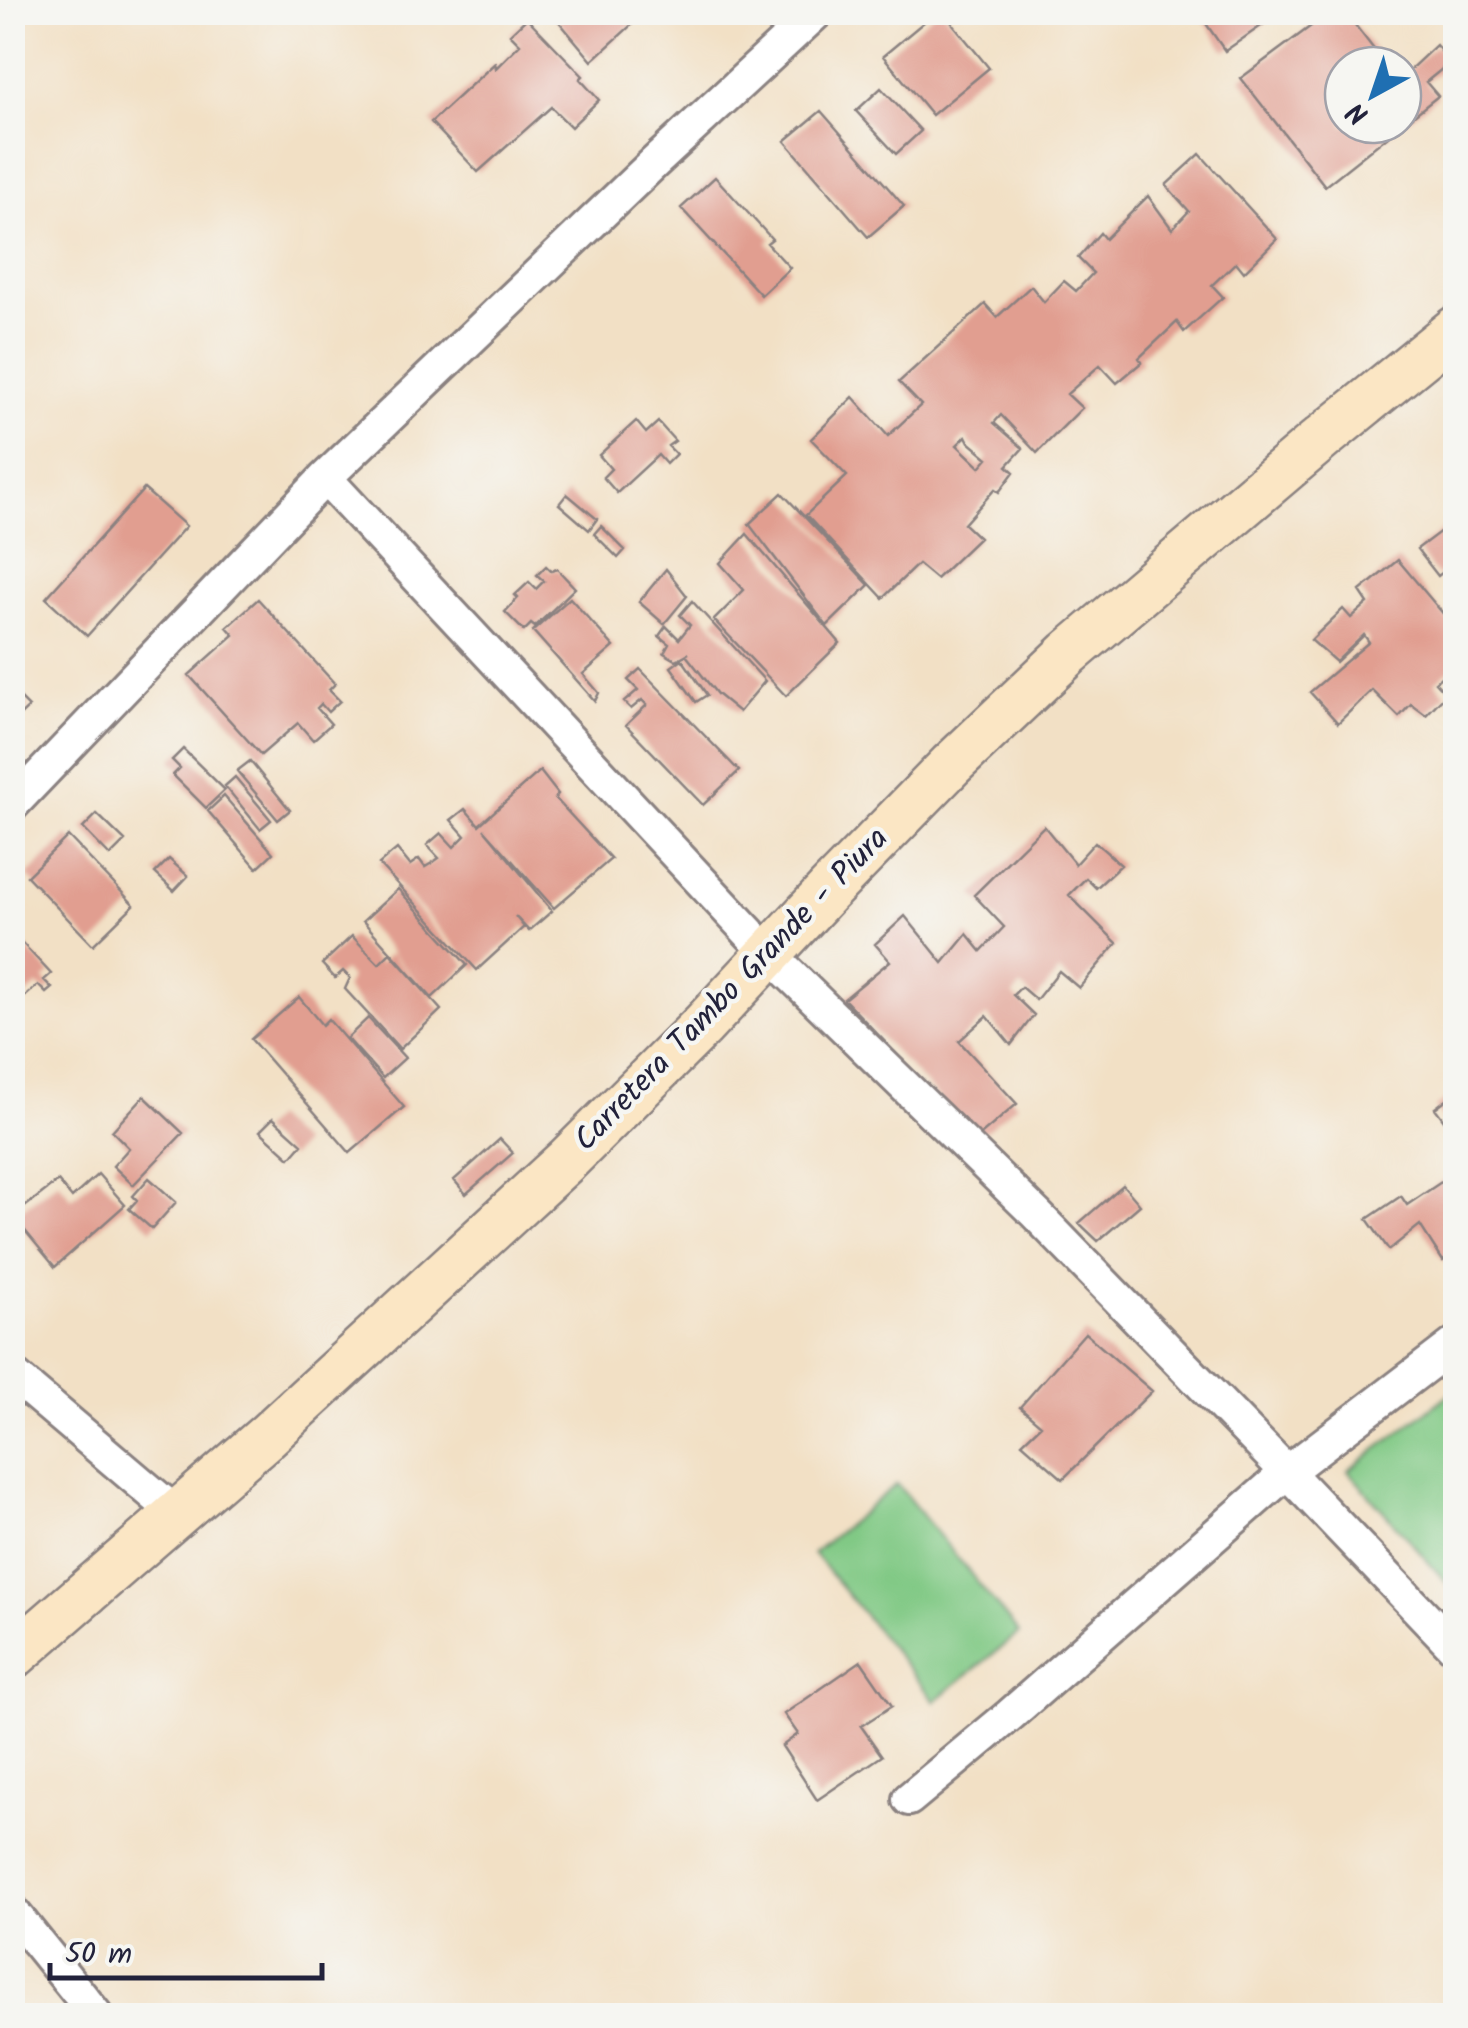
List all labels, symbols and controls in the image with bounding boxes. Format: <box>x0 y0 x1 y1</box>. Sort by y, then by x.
north arrow <box>1323 45 1423 145</box>
text: N <box>1337 89 1380 135</box>
street label: Carretera Tambo Grande - Piura <box>562 816 902 1164</box>
scale bar <box>50 1918 322 1980</box>
text: 50 m <box>65 1931 132 1979</box>

